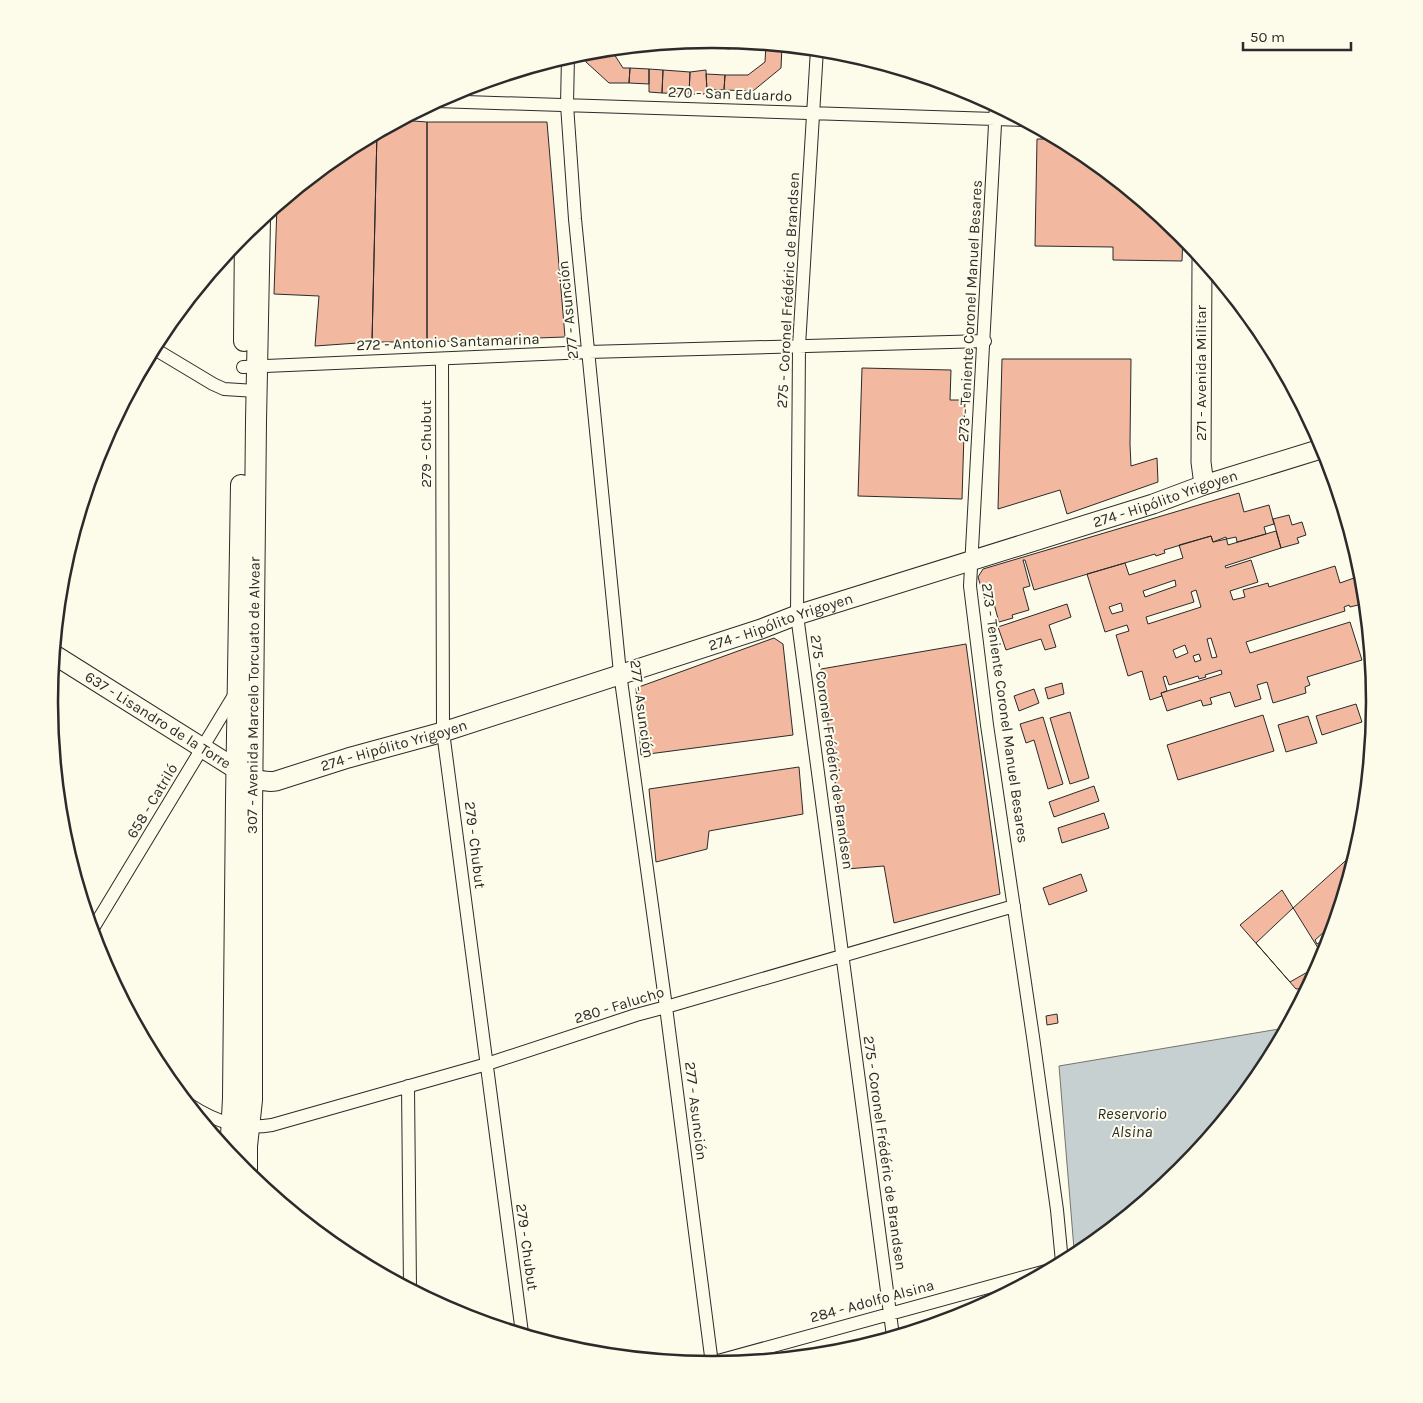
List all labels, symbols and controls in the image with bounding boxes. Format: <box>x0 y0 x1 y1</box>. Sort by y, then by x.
scale bar <box>1243 20 1350 52</box>
text: 50 m <box>1250 28 1285 46</box>
street label: 270 - San Eduardo <box>668 83 792 105</box>
street label: 275 - Coronel Frédéric de Brandsen <box>773 171 803 409</box>
street label: 273 - Teniente Coronel Manuel Besares <box>954 179 986 443</box>
street label: 277 - Asunción <box>554 260 582 360</box>
street label: 271 - Avenida Militar <box>1192 304 1210 441</box>
street label: 272 - Antonio Santamarina <box>356 330 540 354</box>
street label: 279 - Chubut <box>417 400 435 488</box>
street label: 274 - Hipólito Yrigoyen <box>1091 466 1240 531</box>
street label: 307 - Avenida Marcelo Torcuato de Alvear <box>243 556 264 834</box>
street label: 273 - Teniente Coronel Manuel Besares <box>978 582 1032 844</box>
street label: 274 - Hipólito Yrigoyen <box>706 589 855 655</box>
street label: 275 - Coronel Frédéric de Brandsen <box>807 634 857 870</box>
street label: 277 - Asunción <box>626 659 658 759</box>
street label: 637 - Lisandro de la Torre <box>82 667 234 773</box>
street label: 274 - Hipólito Yrigoyen <box>318 716 469 775</box>
street label: 658 - Catriló <box>123 760 181 842</box>
street label: 279 - Chubut <box>461 800 489 890</box>
street label: 280 - Falucho <box>572 983 666 1027</box>
street label: 275 - Coronel Frédéric de Brandsen <box>860 1035 910 1271</box>
street label: 277 - Asunción <box>681 1061 711 1161</box>
water label: Reservorio Alsina <box>1097 1104 1167 1141</box>
street label: 279 - Chubut <box>512 1202 542 1292</box>
street label: 284 - Adolfo Alsina <box>808 1276 936 1326</box>

